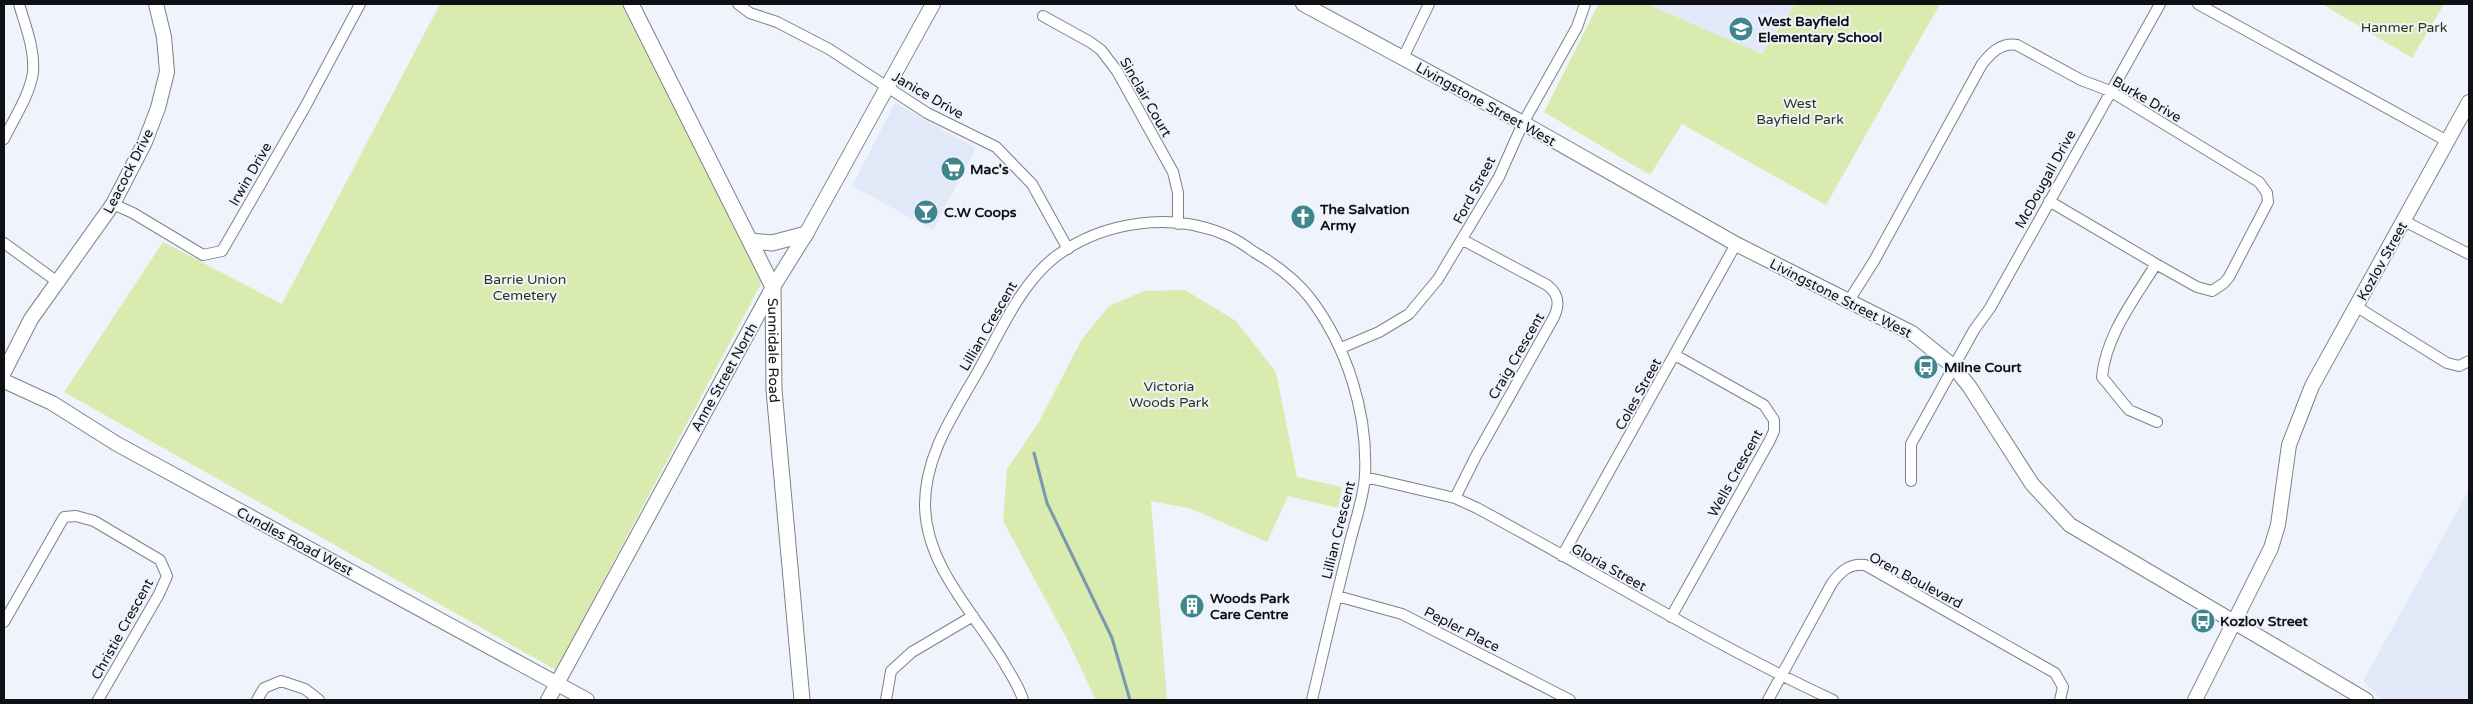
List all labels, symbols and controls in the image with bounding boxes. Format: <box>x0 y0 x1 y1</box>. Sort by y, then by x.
place label: West Bayfield Elementary School <box>1758 13 1882 46</box>
school or university icon: West Bayfield Elementary School <box>1728 16 1754 42</box>
park label: Hanmer Park <box>2361 19 2448 36</box>
street label: Sinclair Court <box>1116 54 1176 141</box>
street label: Livingstone Street West <box>1413 59 1559 150</box>
street label: Janice Drive <box>889 68 967 123</box>
street label: Burke Drive <box>2109 73 2184 126</box>
park label: West Bayfield Park <box>1756 95 1844 128</box>
street label: Leacock Drive <box>100 126 157 217</box>
street label: McDougall Drive <box>2011 127 2080 231</box>
street label: Irwin Drive <box>225 139 275 209</box>
street label: Ford Street <box>1450 153 1500 227</box>
supermarket icon: Mac's <box>940 156 966 182</box>
place label: Mac's <box>970 161 1009 178</box>
bar icon: C.W Coops <box>913 199 939 225</box>
place label: The Salvation Army <box>1319 201 1409 234</box>
place label: C.W Coops <box>944 204 1017 221</box>
church icon: The Salvation Army <box>1290 204 1316 230</box>
street label: Kozlov Street <box>2354 218 2411 304</box>
street label: Livingstone Street West <box>1767 255 1915 342</box>
park label: Barrie Union Cemetery <box>484 271 566 304</box>
street label: Lillian Crescent <box>956 278 1021 374</box>
street label: Sunnidale Road <box>764 298 783 403</box>
street label: Craig Crescent <box>1485 309 1548 403</box>
street label: Anne Street North <box>688 320 761 434</box>
bus stop icon: Milne Court <box>1913 354 1939 380</box>
street label: Coles Street <box>1612 355 1666 433</box>
place label: Milne Court <box>1944 359 2022 376</box>
park label: Victoria Woods Park <box>1129 378 1209 411</box>
street label: Wells Crescent <box>1704 426 1767 520</box>
street label: Lillian Crescent <box>1318 479 1359 581</box>
street label: Cundles Road West <box>234 504 357 580</box>
street label: Gloria Street <box>1568 540 1650 595</box>
street label: Oren Boulevard <box>1866 549 1966 612</box>
street label: Christie Crescent <box>88 575 157 683</box>
place label: Woods Park Care Centre <box>1210 590 1290 623</box>
building icon: Woods Park Care Centre <box>1179 593 1205 619</box>
street label: Pepler Place <box>1421 603 1502 656</box>
bus stop icon: Kozlov Street <box>2190 608 2216 634</box>
place label: Kozlov Street <box>2220 613 2308 630</box>

